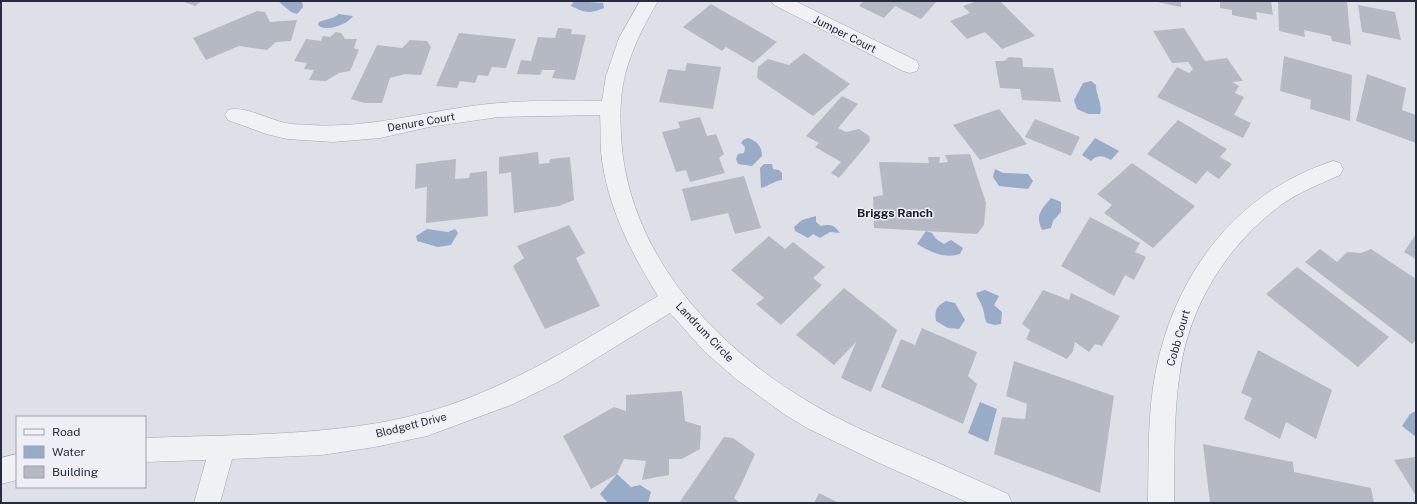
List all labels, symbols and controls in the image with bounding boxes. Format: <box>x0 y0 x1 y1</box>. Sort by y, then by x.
street label: Jumper Court <box>812 13 878 55</box>
street label: Denure Court <box>386 110 456 134</box>
district label: Briggs Ranch <box>857 206 933 220</box>
street label: Landrum Circle <box>674 300 736 364</box>
street label: Cobb Court <box>1164 308 1192 368</box>
street label: Blodgett Drive <box>374 410 448 440</box>
legend <box>16 416 146 488</box>
text: Road <box>52 425 80 439</box>
text: Water <box>52 445 86 459</box>
text: Building <box>52 465 98 479</box>

